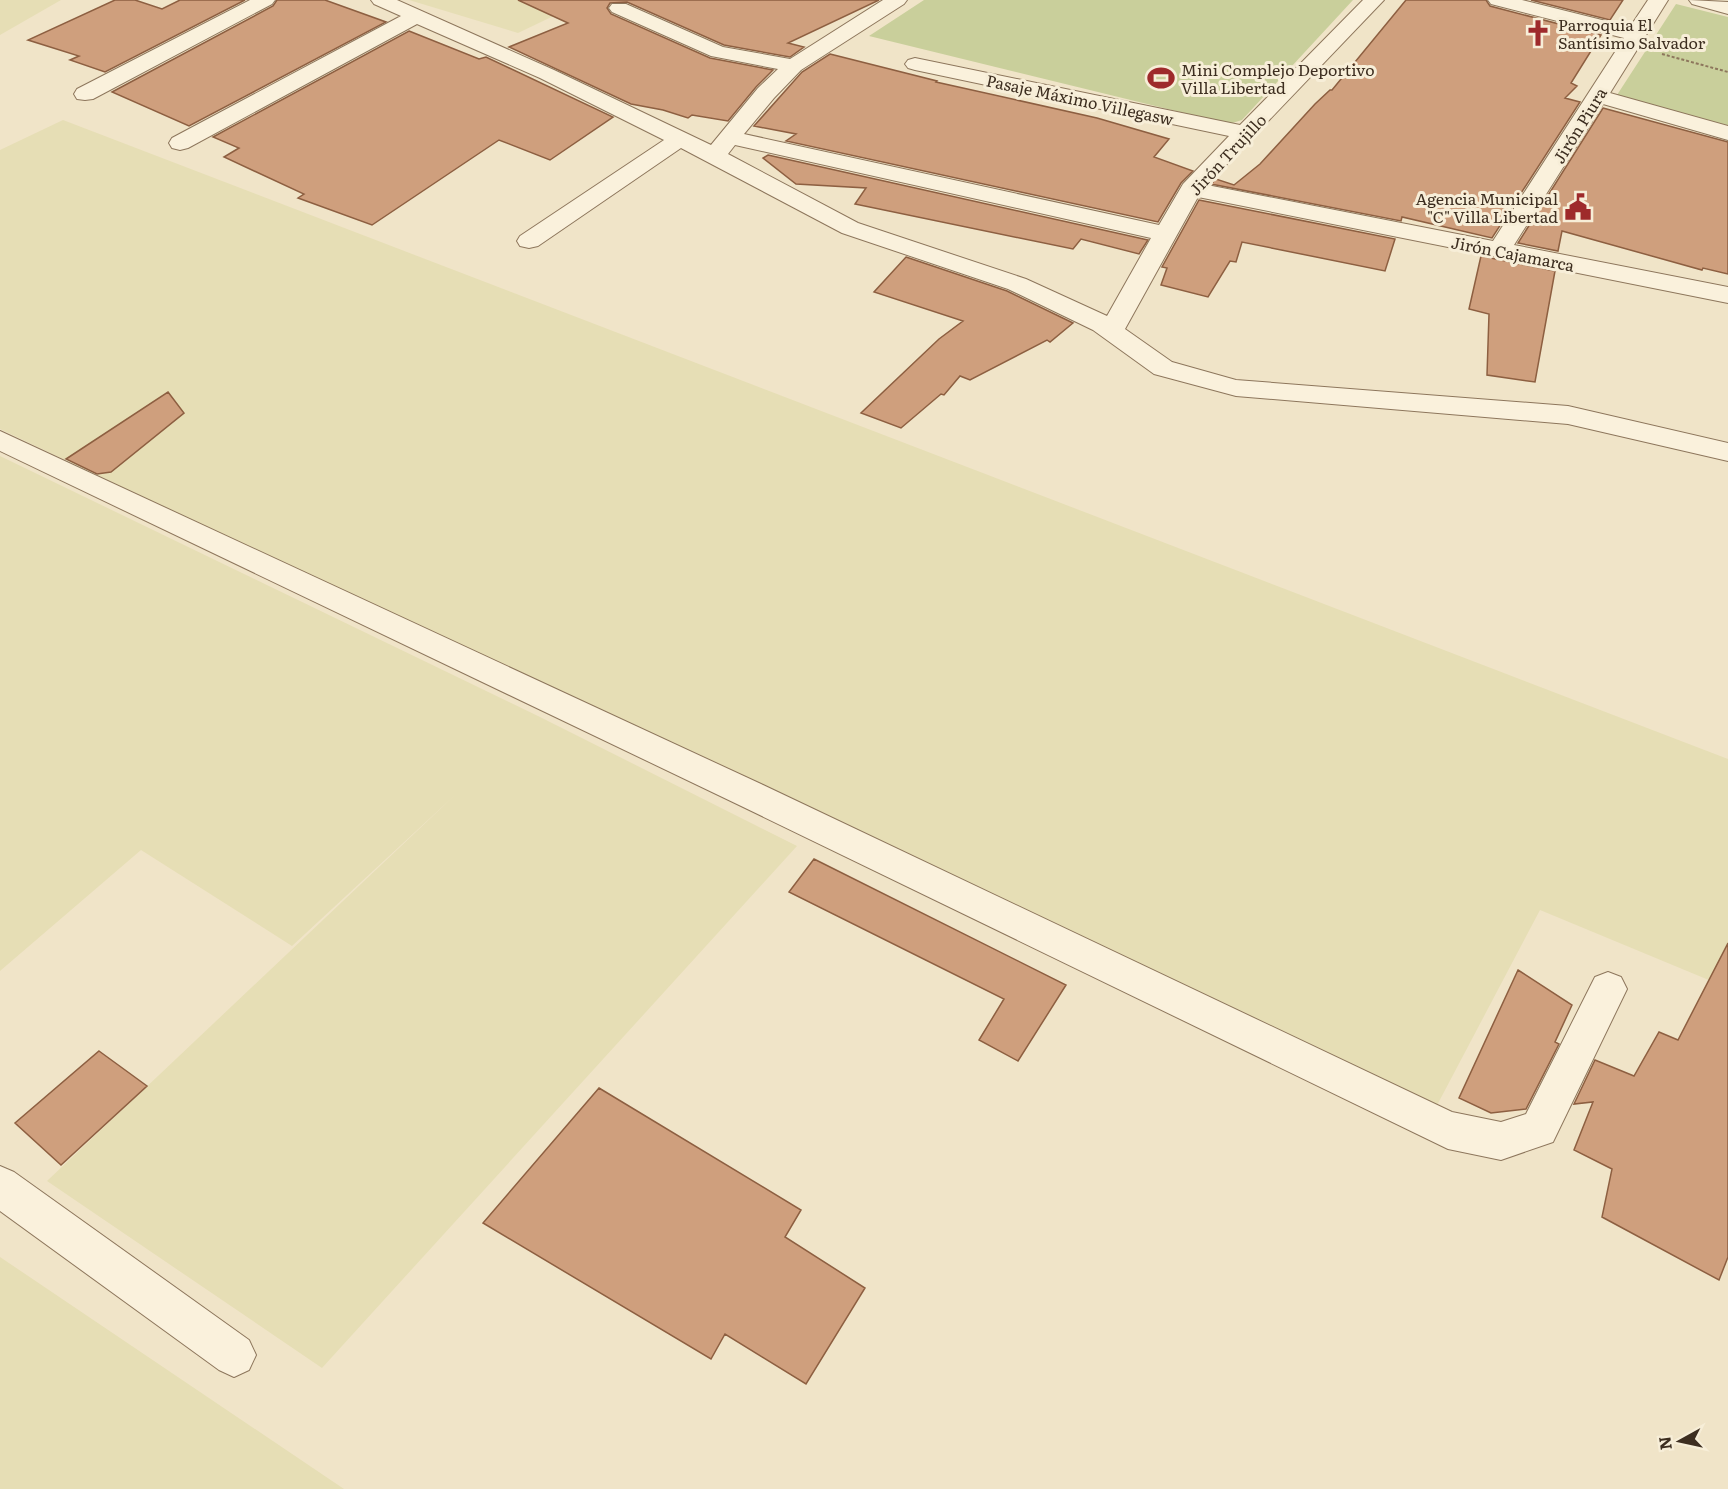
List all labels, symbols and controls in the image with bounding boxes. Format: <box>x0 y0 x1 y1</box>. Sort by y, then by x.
place label: Parroquia El Santísimo Salvador <box>1558 12 1706 54</box>
church icon: Parroquia El Santísimo Salvador <box>1523 18 1553 48</box>
place label: Mini Complejo Deportivo Villa Libertad <box>1181 57 1375 99</box>
sports icon: Mini Complejo Deportivo Villa Libertad <box>1146 63 1176 93</box>
street label: Pasaje Máximo Villegasw <box>984 67 1176 131</box>
street label: Jirón Piura <box>1546 82 1612 168</box>
street label: Jirón Trujillo <box>1183 108 1271 200</box>
place label: Agencia Municipal "C" Villa Libertad <box>1415 186 1558 228</box>
public building icon: Agencia Municipal "C" Villa Libertad <box>1563 192 1593 222</box>
street label: Jirón Cajamarca <box>1449 229 1577 277</box>
north arrow <box>1650 1411 1710 1471</box>
text: N <box>1651 1435 1677 1452</box>

